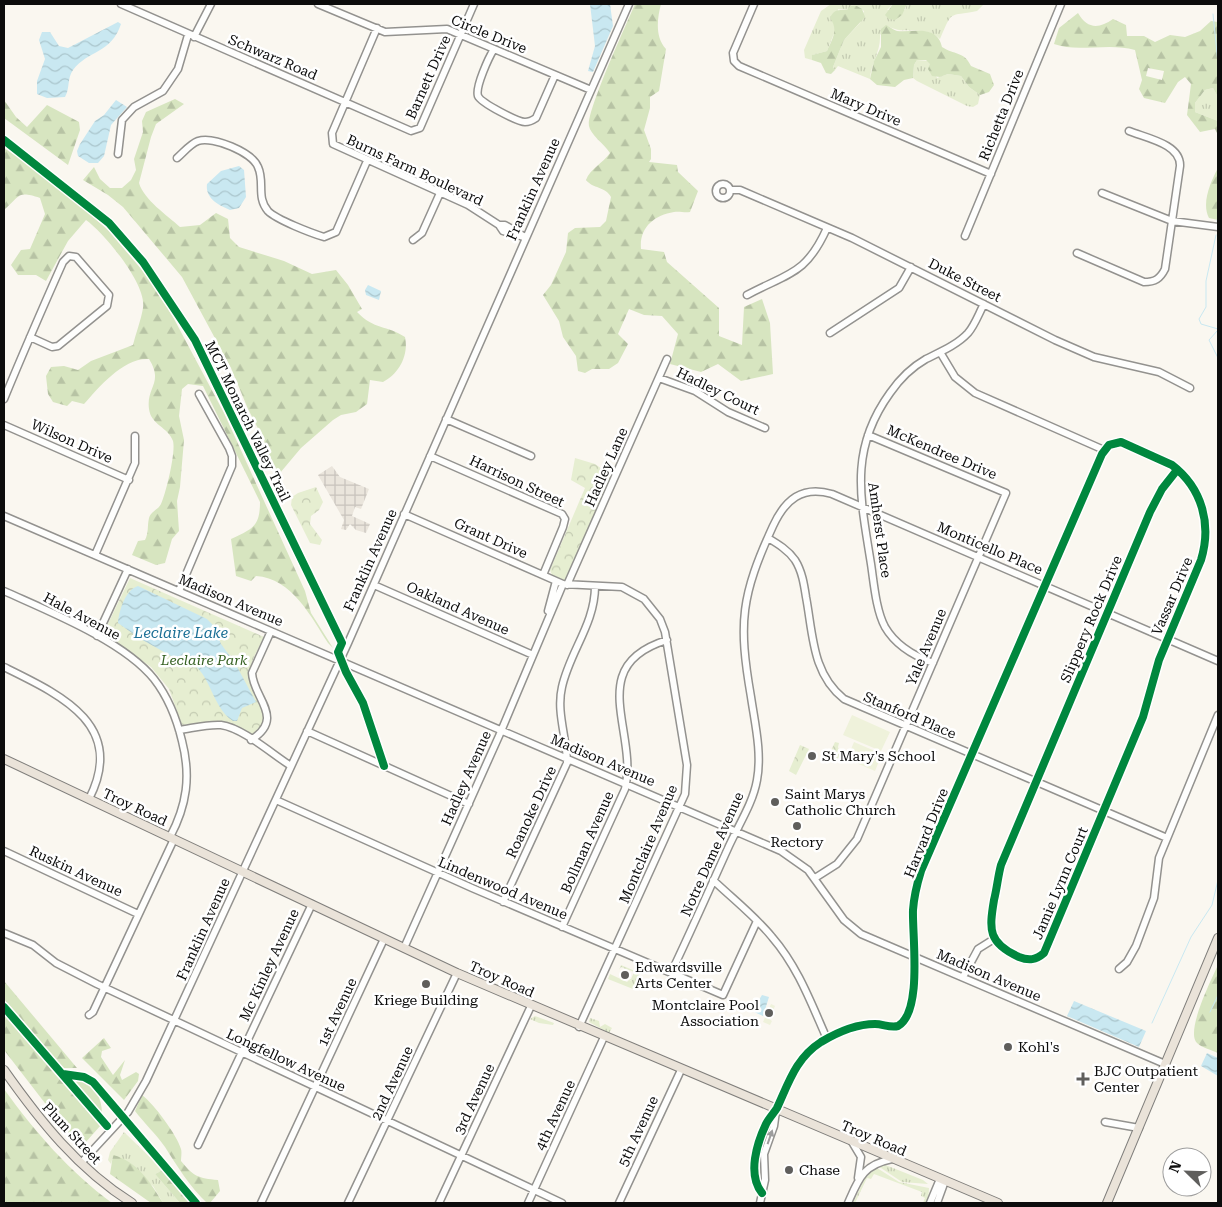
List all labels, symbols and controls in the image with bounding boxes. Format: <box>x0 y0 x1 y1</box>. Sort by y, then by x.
street label: Circle Drive <box>449 12 529 57</box>
street label: Schwarz Road <box>226 31 320 83</box>
street label: Barnett Drive <box>402 32 454 121</box>
street label: Richetta Drive <box>975 67 1027 163</box>
street label: Mary Drive <box>828 85 904 129</box>
street label: Burns Farm Boulevard <box>344 131 486 209</box>
street label: Franklin Avenue <box>503 135 563 243</box>
street label: Duke Street <box>926 255 1004 305</box>
street label: MCT Monarch Valley Trail <box>202 338 294 504</box>
street label: Hadley Court <box>674 364 762 418</box>
street label: Wilson Drive <box>29 416 115 466</box>
street label: McKendree Drive <box>885 422 1000 482</box>
street label: Hadley Lane <box>581 425 631 509</box>
street label: Harrison Street <box>467 452 567 510</box>
street label: Amherst Place <box>865 481 895 579</box>
street label: Franklin Avenue <box>340 506 400 614</box>
street label: Grant Drive <box>452 515 530 561</box>
street label: Monticello Place <box>935 519 1045 578</box>
street label: Slippery Rock Drive <box>1057 553 1125 685</box>
street label: Vassar Drive <box>1148 554 1196 637</box>
street label: Madison Avenue <box>176 571 286 629</box>
street label: Oakland Avenue <box>404 578 512 638</box>
street label: Hale Avenue <box>41 589 123 643</box>
street label: Yale Avenue <box>903 606 949 688</box>
water label: Leclaire Lake <box>133 624 229 642</box>
park label: Leclaire Park <box>160 652 248 668</box>
street label: Stanford Place <box>861 688 959 742</box>
street label: Hadley Avenue <box>438 728 494 828</box>
street label: Madison Avenue <box>548 731 658 789</box>
place label: St Mary's School <box>822 748 936 764</box>
marker: St Mary's School <box>806 750 818 762</box>
street label: Roanoke Drive <box>503 763 559 860</box>
street label: Montclaire Avenue <box>616 782 680 906</box>
street label: Troy Road <box>100 785 170 829</box>
place label: Saint Marys Catholic Church <box>785 786 896 818</box>
street label: Harvard Drive <box>901 786 951 880</box>
street label: Bollman Avenue <box>557 788 617 895</box>
street label: Notre Dame Avenue <box>677 789 747 919</box>
marker: Saint Marys Catholic Church <box>769 796 781 808</box>
marker: Rectory <box>791 820 803 832</box>
street label: Jamie Lynn Court <box>1029 824 1091 942</box>
place label: Rectory <box>770 834 824 850</box>
street label: Ruskin Avenue <box>27 842 125 900</box>
street label: Lindenwood Avenue <box>436 853 570 923</box>
street label: Franklin Avenue <box>173 875 233 983</box>
street label: Mc Kinley Avenue <box>236 906 302 1024</box>
street label: Madison Avenue <box>934 946 1044 1004</box>
street label: Troy Road <box>467 958 537 1000</box>
place label: Edwardsville Arts Center <box>635 959 722 991</box>
marker: Edwardsville Arts Center <box>619 969 631 981</box>
street label: 1st Avenue <box>314 975 360 1049</box>
marker: Kriege Building <box>420 978 432 990</box>
place label: Kriege Building <box>374 992 478 1008</box>
place label: Montclaire Pool Association <box>652 997 760 1029</box>
marker: Montclaire Pool Association <box>763 1007 775 1019</box>
street label: Longfellow Avenue <box>224 1025 348 1095</box>
place label: Kohl's <box>1018 1039 1060 1055</box>
marker: Kohl's <box>1002 1041 1014 1053</box>
street label: 2nd Avenue <box>368 1043 416 1122</box>
street label: 3rd Avenue <box>451 1061 497 1137</box>
place label: BJC Outpatient Center <box>1094 1063 1198 1095</box>
marker: BJC Outpatient Center <box>1076 1072 1090 1086</box>
street label: 4th Avenue <box>532 1077 578 1153</box>
street label: 5th Avenue <box>615 1093 661 1169</box>
street label: Plum Street <box>39 1099 105 1167</box>
street label: Troy Road <box>839 1117 909 1159</box>
one-way arrow <box>767 1129 774 1144</box>
north arrow <box>1162 1147 1212 1197</box>
text: N <box>1166 1159 1185 1175</box>
place label: Chase <box>799 1162 840 1178</box>
marker: Chase <box>783 1164 795 1176</box>

